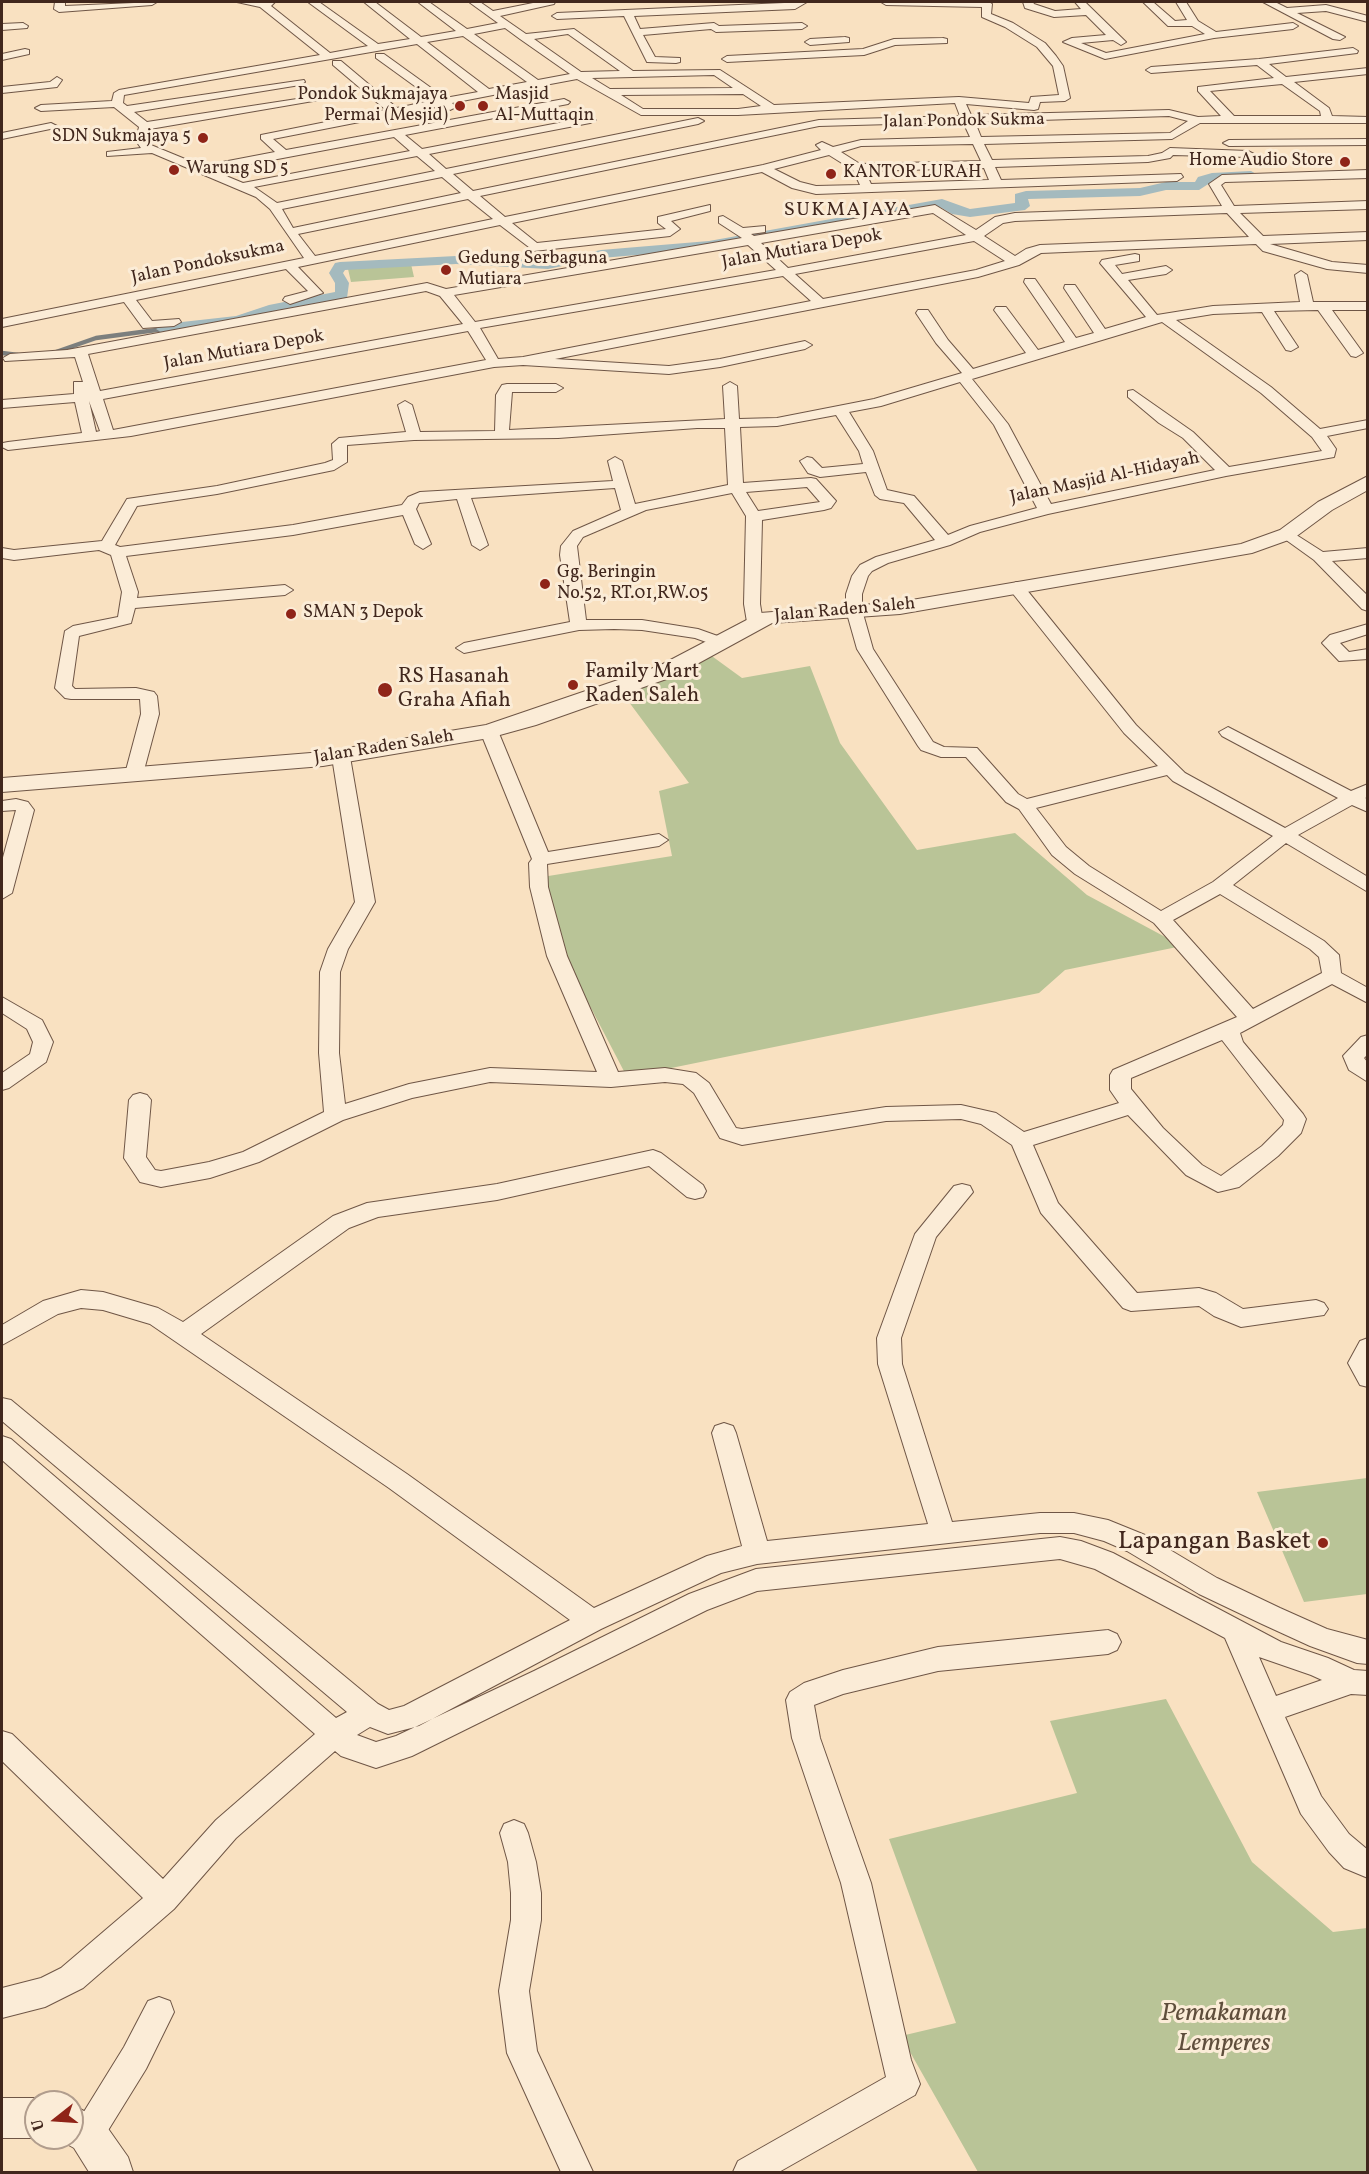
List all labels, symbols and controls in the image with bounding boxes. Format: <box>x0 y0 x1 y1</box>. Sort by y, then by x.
place label: Pondok Sukmajaya Permai (Mesjid) <box>298 85 448 128</box>
place label: Masjid Al-Muttaqin <box>495 85 594 128</box>
marker: Pondok Sukmajaya Permai (Mesjid) <box>453 99 467 113</box>
marker: Masjid Al-Muttaqin <box>476 99 490 113</box>
street label: Jalan Pondok Sukma <box>883 110 1045 134</box>
place label: SDN Sukmajaya 5 <box>52 127 191 149</box>
marker: SDN Sukmajaya 5 <box>196 131 210 145</box>
place label: Home Audio Store <box>1189 151 1333 173</box>
marker: Home Audio Store <box>1338 155 1352 169</box>
place label: Warung SD 5 <box>186 159 288 181</box>
marker: Warung SD 5 <box>167 163 181 177</box>
place label: KANTOR LURAH <box>843 163 981 185</box>
marker: KANTOR LURAH <box>824 167 838 181</box>
district label: SUKMAJAYA <box>784 199 912 223</box>
street label: Jalan Mutiara Depok <box>720 225 884 275</box>
street label: Jalan Pondoksukma <box>130 236 286 290</box>
place label: Gedung Serbaguna Mutiara <box>458 249 607 292</box>
marker: Gedung Serbaguna Mutiara <box>439 263 453 277</box>
street label: Jalan Mutiara Depok <box>162 326 326 376</box>
street label: Jalan Masjid Al-Hidayah <box>1008 448 1202 510</box>
place label: Gg. Beringin No.52, RT.01,RW.05 <box>557 563 708 606</box>
marker: Gg. Beringin No.52, RT.01,RW.05 <box>538 577 552 591</box>
street label: Jalan Raden Saleh <box>774 594 916 628</box>
place label: SMAN 3 Depok <box>303 603 423 625</box>
marker: SMAN 3 Depok <box>284 607 298 621</box>
place label: Family Mart Raden Saleh <box>585 660 699 710</box>
place label: RS Hasanah Graha Afiah <box>398 665 511 715</box>
marker: Family Mart Raden Saleh <box>566 678 580 692</box>
marker: RS Hasanah Graha Afiah <box>376 681 394 699</box>
street label: Jalan Raden Saleh <box>312 726 456 770</box>
place label: Lapangan Basket <box>1118 1527 1311 1559</box>
marker: Lapangan Basket <box>1316 1536 1330 1550</box>
park label: Pemakaman Lemperes <box>1161 1999 1287 2060</box>
north arrow <box>24 2090 84 2150</box>
text: U <box>27 2116 51 2133</box>

